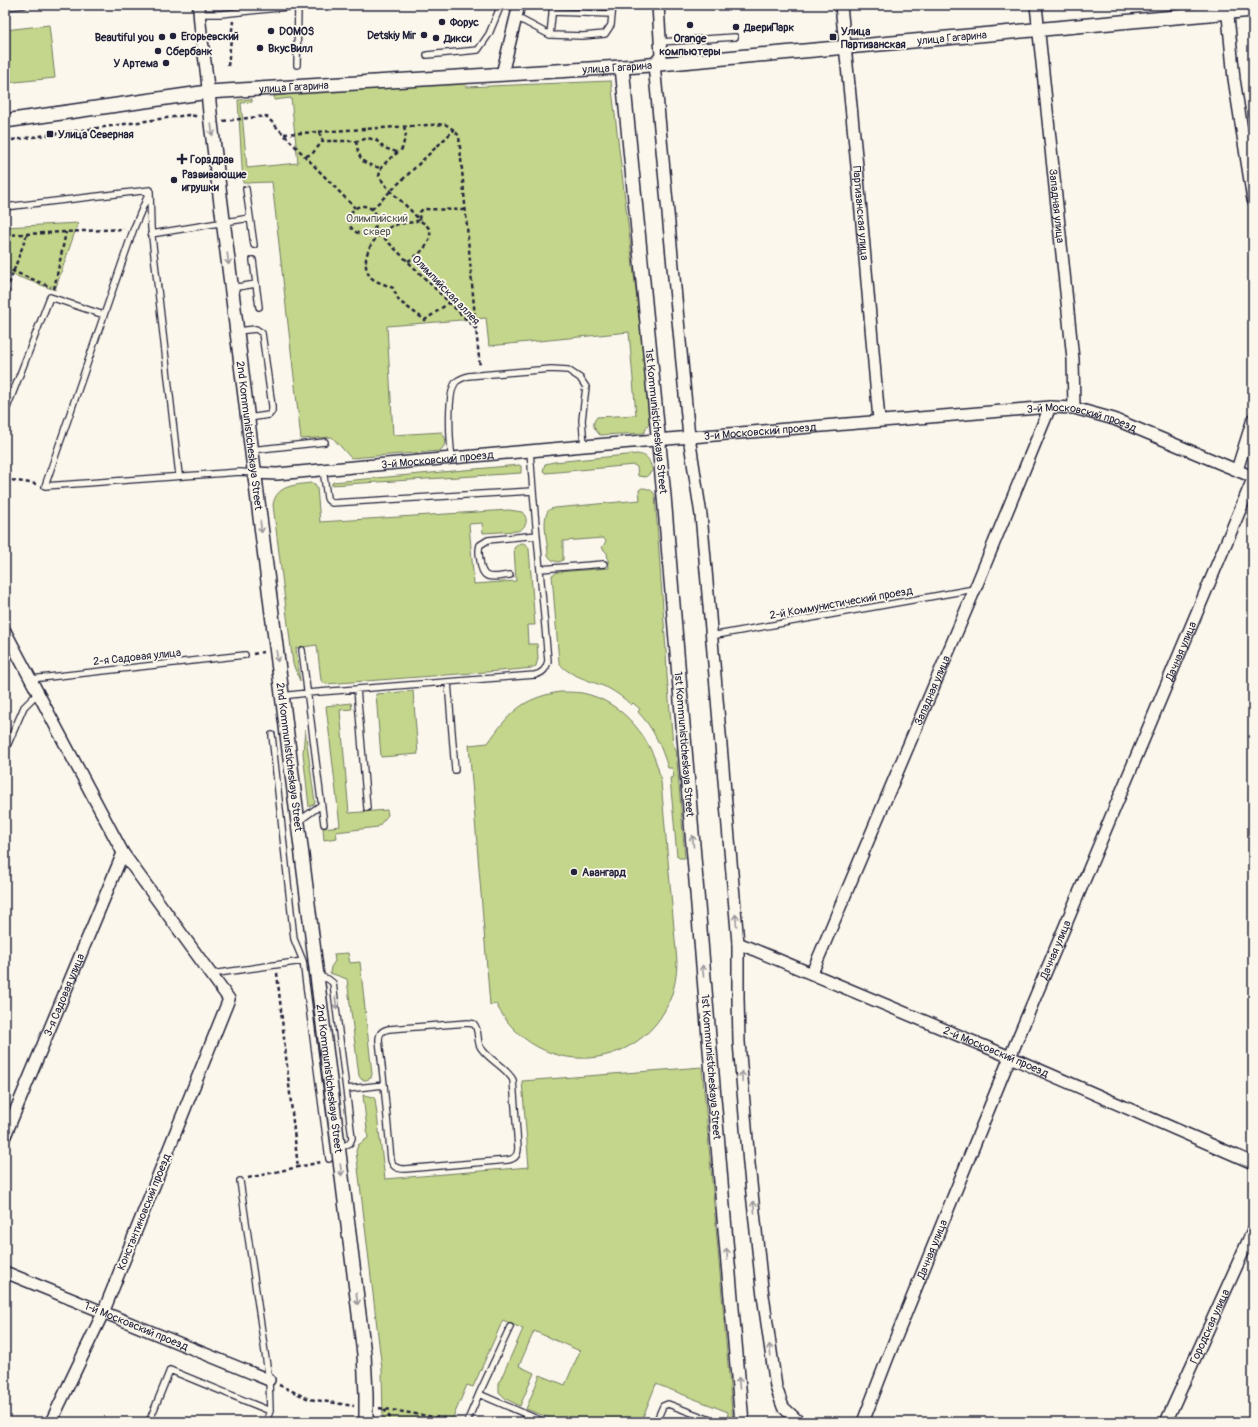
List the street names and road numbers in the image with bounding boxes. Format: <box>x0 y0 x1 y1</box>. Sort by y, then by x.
street label: улица Гагарина <box>915 28 987 47</box>
street label: улица Гагарина <box>581 58 653 76</box>
street label: улица Гагарина <box>258 78 329 95</box>
street label: Партизанская улица <box>851 165 872 261</box>
street label: Западная улица <box>1047 168 1067 244</box>
street label: Олимпийская аллея <box>409 252 483 328</box>
street label: 1st Kommunisticheskaya Street <box>643 348 670 495</box>
street label: 2nd Kommunisticheskaya Street <box>234 360 266 511</box>
street label: 3-й Московский проезд <box>1026 400 1139 434</box>
street label: 3-й Московский проезд <box>703 420 817 442</box>
street label: 3-й Московский проезд <box>380 448 495 471</box>
street label: 2-й Коммунистический проезд <box>769 584 914 622</box>
street label: Дачная улица <box>1162 619 1199 683</box>
street label: 2-я Садовая улица <box>92 646 182 668</box>
street label: Западная улица <box>911 653 953 727</box>
street label: 1st Kommunisticheskaya Street <box>672 671 697 818</box>
street label: 2nd Kommunisticheskaya Street <box>274 682 306 833</box>
street label: Дачная улица <box>1037 918 1073 982</box>
street label: 3-я Садовая улица <box>41 951 87 1038</box>
street label: 1st Kommunisticheskaya Street <box>699 994 724 1141</box>
street label: 2nd Kommunisticheskaya Street <box>314 1003 346 1154</box>
street label: 2-й Московский проезд <box>942 1023 1051 1080</box>
street label: Константиновский проезд <box>115 1152 173 1272</box>
street label: Дачная улица <box>914 1218 950 1282</box>
street label: Городская улица <box>1187 1287 1232 1366</box>
street label: 1-й Московский проезд <box>83 1299 191 1353</box>

